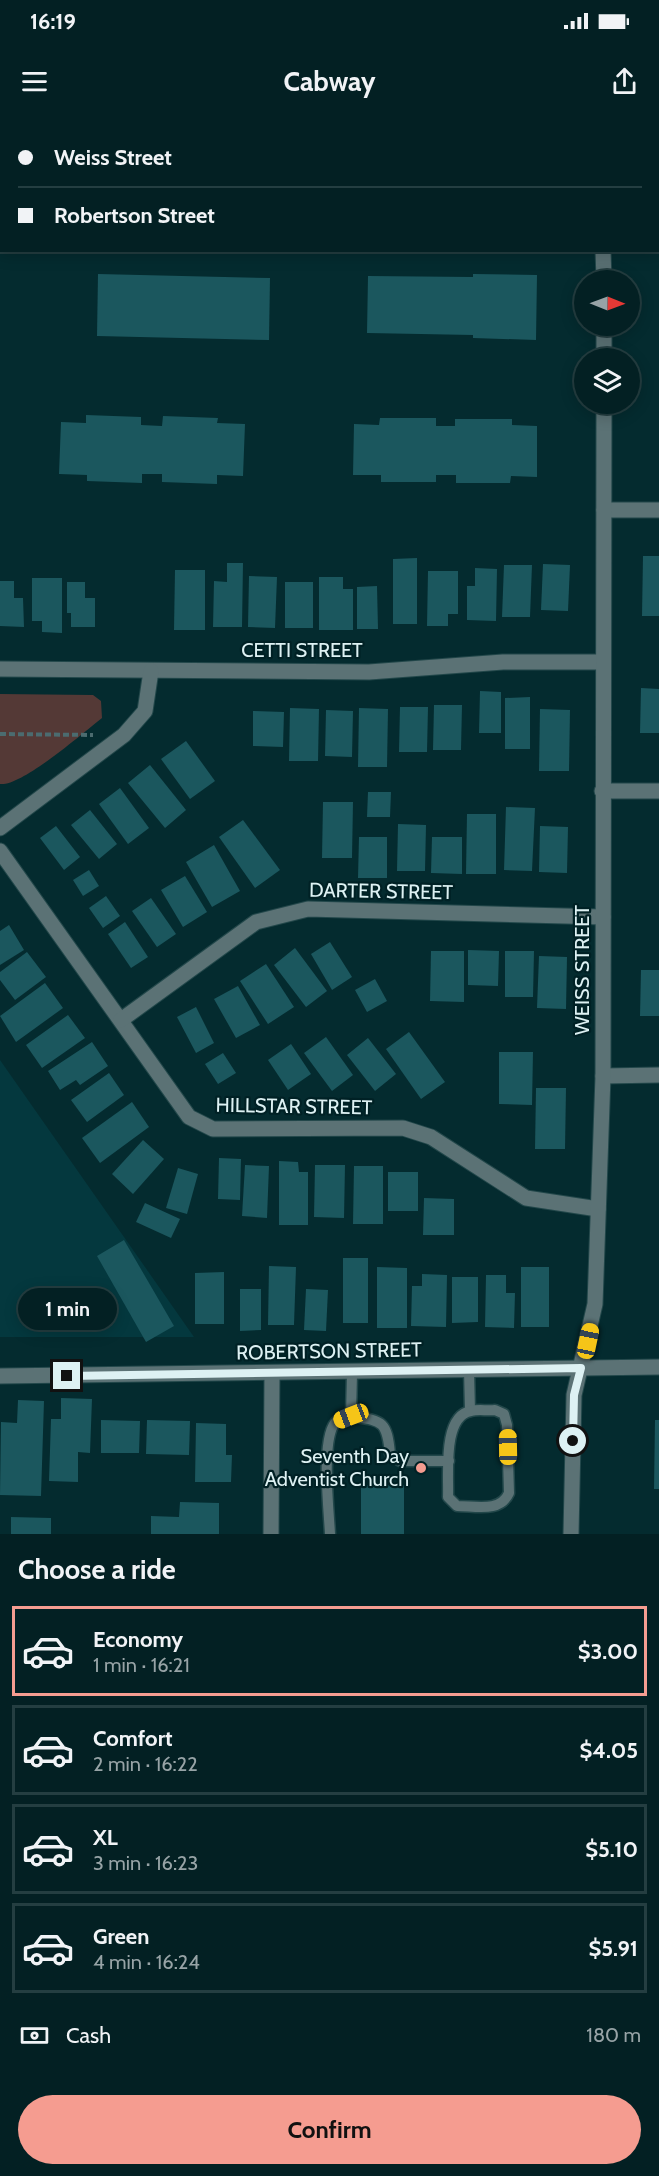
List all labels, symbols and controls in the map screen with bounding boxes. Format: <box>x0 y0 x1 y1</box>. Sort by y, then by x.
text: 16:19 <box>30 8 76 35</box>
icon: menu <box>18 65 51 98</box>
text: Cabway <box>283 65 376 98</box>
icon: share <box>608 65 641 98</box>
text: Weiss Street <box>54 144 172 171</box>
text: Robertson Street <box>54 202 215 229</box>
north arrow <box>574 270 640 336</box>
map controls <box>574 270 640 414</box>
button: layers <box>574 348 640 414</box>
street label: CETTI STREET <box>241 638 363 662</box>
street label: DARTER STREET <box>309 878 454 904</box>
street label: WEISS STREET <box>570 905 594 1035</box>
street label: HILLSTAR STREET <box>215 1093 373 1119</box>
callout: 1 min <box>17 1289 116 1331</box>
text: 1 min <box>45 1297 90 1321</box>
car <box>575 1322 601 1360</box>
street label: ROBERTSON STREET <box>236 1337 422 1365</box>
route end <box>53 1362 80 1389</box>
car <box>331 1401 371 1431</box>
route start <box>559 1427 586 1454</box>
car <box>499 1429 517 1465</box>
place label: Seventh Day Adventist Church <box>265 1444 409 1491</box>
marker: Seventh Day Adventist Church <box>414 1461 428 1475</box>
text: Choose a ride <box>18 1553 176 1586</box>
icon: car <box>21 1624 75 1678</box>
text: Economy <box>93 1626 183 1653</box>
text: $3.00 <box>578 1638 638 1665</box>
text: 1 min · 16:21 <box>93 1653 190 1677</box>
icon: car <box>21 1723 75 1777</box>
text: Comfort <box>93 1725 172 1752</box>
text: $4.05 <box>580 1737 638 1764</box>
text: 2 min · 16:22 <box>93 1752 198 1776</box>
icon: car <box>21 1822 75 1876</box>
text: XL <box>93 1824 118 1851</box>
text: $5.10 <box>585 1836 638 1863</box>
text: 3 min · 16:23 <box>93 1851 198 1875</box>
icon: car <box>21 1921 75 1975</box>
text: Green <box>93 1923 149 1950</box>
text: $5.91 <box>588 1935 638 1962</box>
text: 4 min · 16:24 <box>93 1950 200 1974</box>
icon: cash <box>18 2019 51 2052</box>
text: Cash <box>66 2022 111 2049</box>
text: 180 m <box>586 2023 641 2047</box>
button: Confirm <box>18 2095 641 2164</box>

